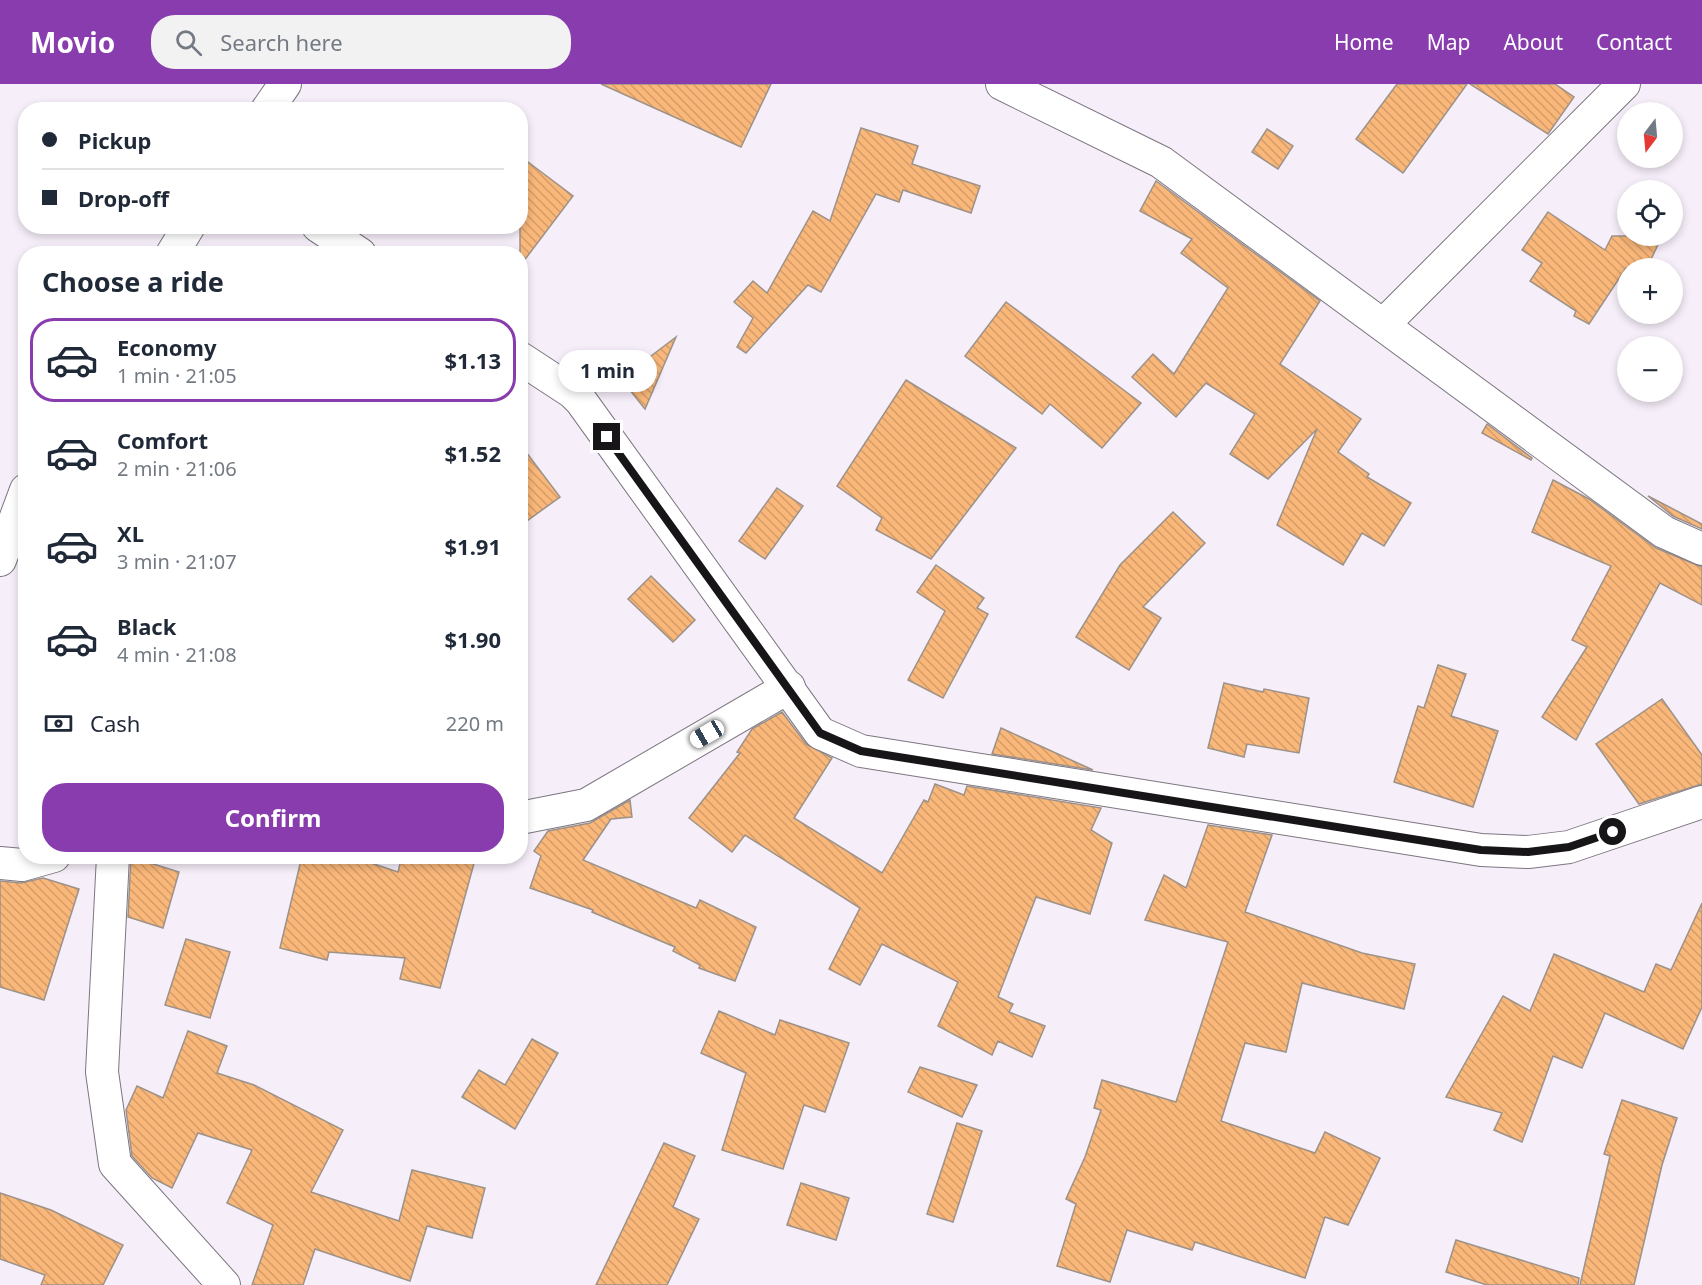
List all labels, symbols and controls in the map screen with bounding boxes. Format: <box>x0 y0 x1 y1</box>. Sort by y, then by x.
search box <box>151 15 571 69</box>
text: Movio <box>30 23 115 61</box>
icon: search <box>172 26 205 59</box>
text: Search here <box>220 27 343 57</box>
text: Home <box>1334 28 1394 56</box>
text: Map <box>1427 28 1470 56</box>
text: About <box>1503 28 1563 56</box>
text: Contact <box>1596 28 1672 56</box>
north arrow <box>1617 102 1683 168</box>
map controls <box>1617 102 1683 402</box>
text: Pickup <box>78 125 151 155</box>
button: locate <box>1617 180 1683 246</box>
text: Drop-off <box>78 183 169 213</box>
button: + <box>1617 258 1683 324</box>
text: Choose a ride <box>42 263 224 300</box>
text: Economy <box>117 332 216 362</box>
icon: car <box>45 333 99 387</box>
button: − <box>1617 336 1683 402</box>
text: $1.13 <box>444 345 501 375</box>
callout: 1 min <box>558 350 656 392</box>
text: 1 min <box>580 357 635 384</box>
text: 1 min · 21:05 <box>117 362 237 389</box>
route end <box>593 423 620 450</box>
text: Comfort <box>117 425 208 455</box>
icon: car <box>45 426 99 480</box>
text: $1.52 <box>444 438 501 468</box>
text: 2 min · 21:06 <box>117 455 237 482</box>
text: XL <box>117 518 144 548</box>
icon: car <box>45 519 99 573</box>
text: $1.91 <box>444 531 501 561</box>
text: 3 min · 21:07 <box>117 548 237 575</box>
text: Black <box>117 611 176 641</box>
icon: car <box>45 612 99 666</box>
text: $1.90 <box>444 624 501 654</box>
text: 4 min · 21:08 <box>117 641 237 668</box>
icon: cash <box>42 707 75 740</box>
text: Cash <box>90 708 140 738</box>
text: 220 m <box>446 710 504 737</box>
car <box>687 717 727 751</box>
button: Confirm <box>42 783 504 852</box>
route start <box>1599 818 1626 845</box>

